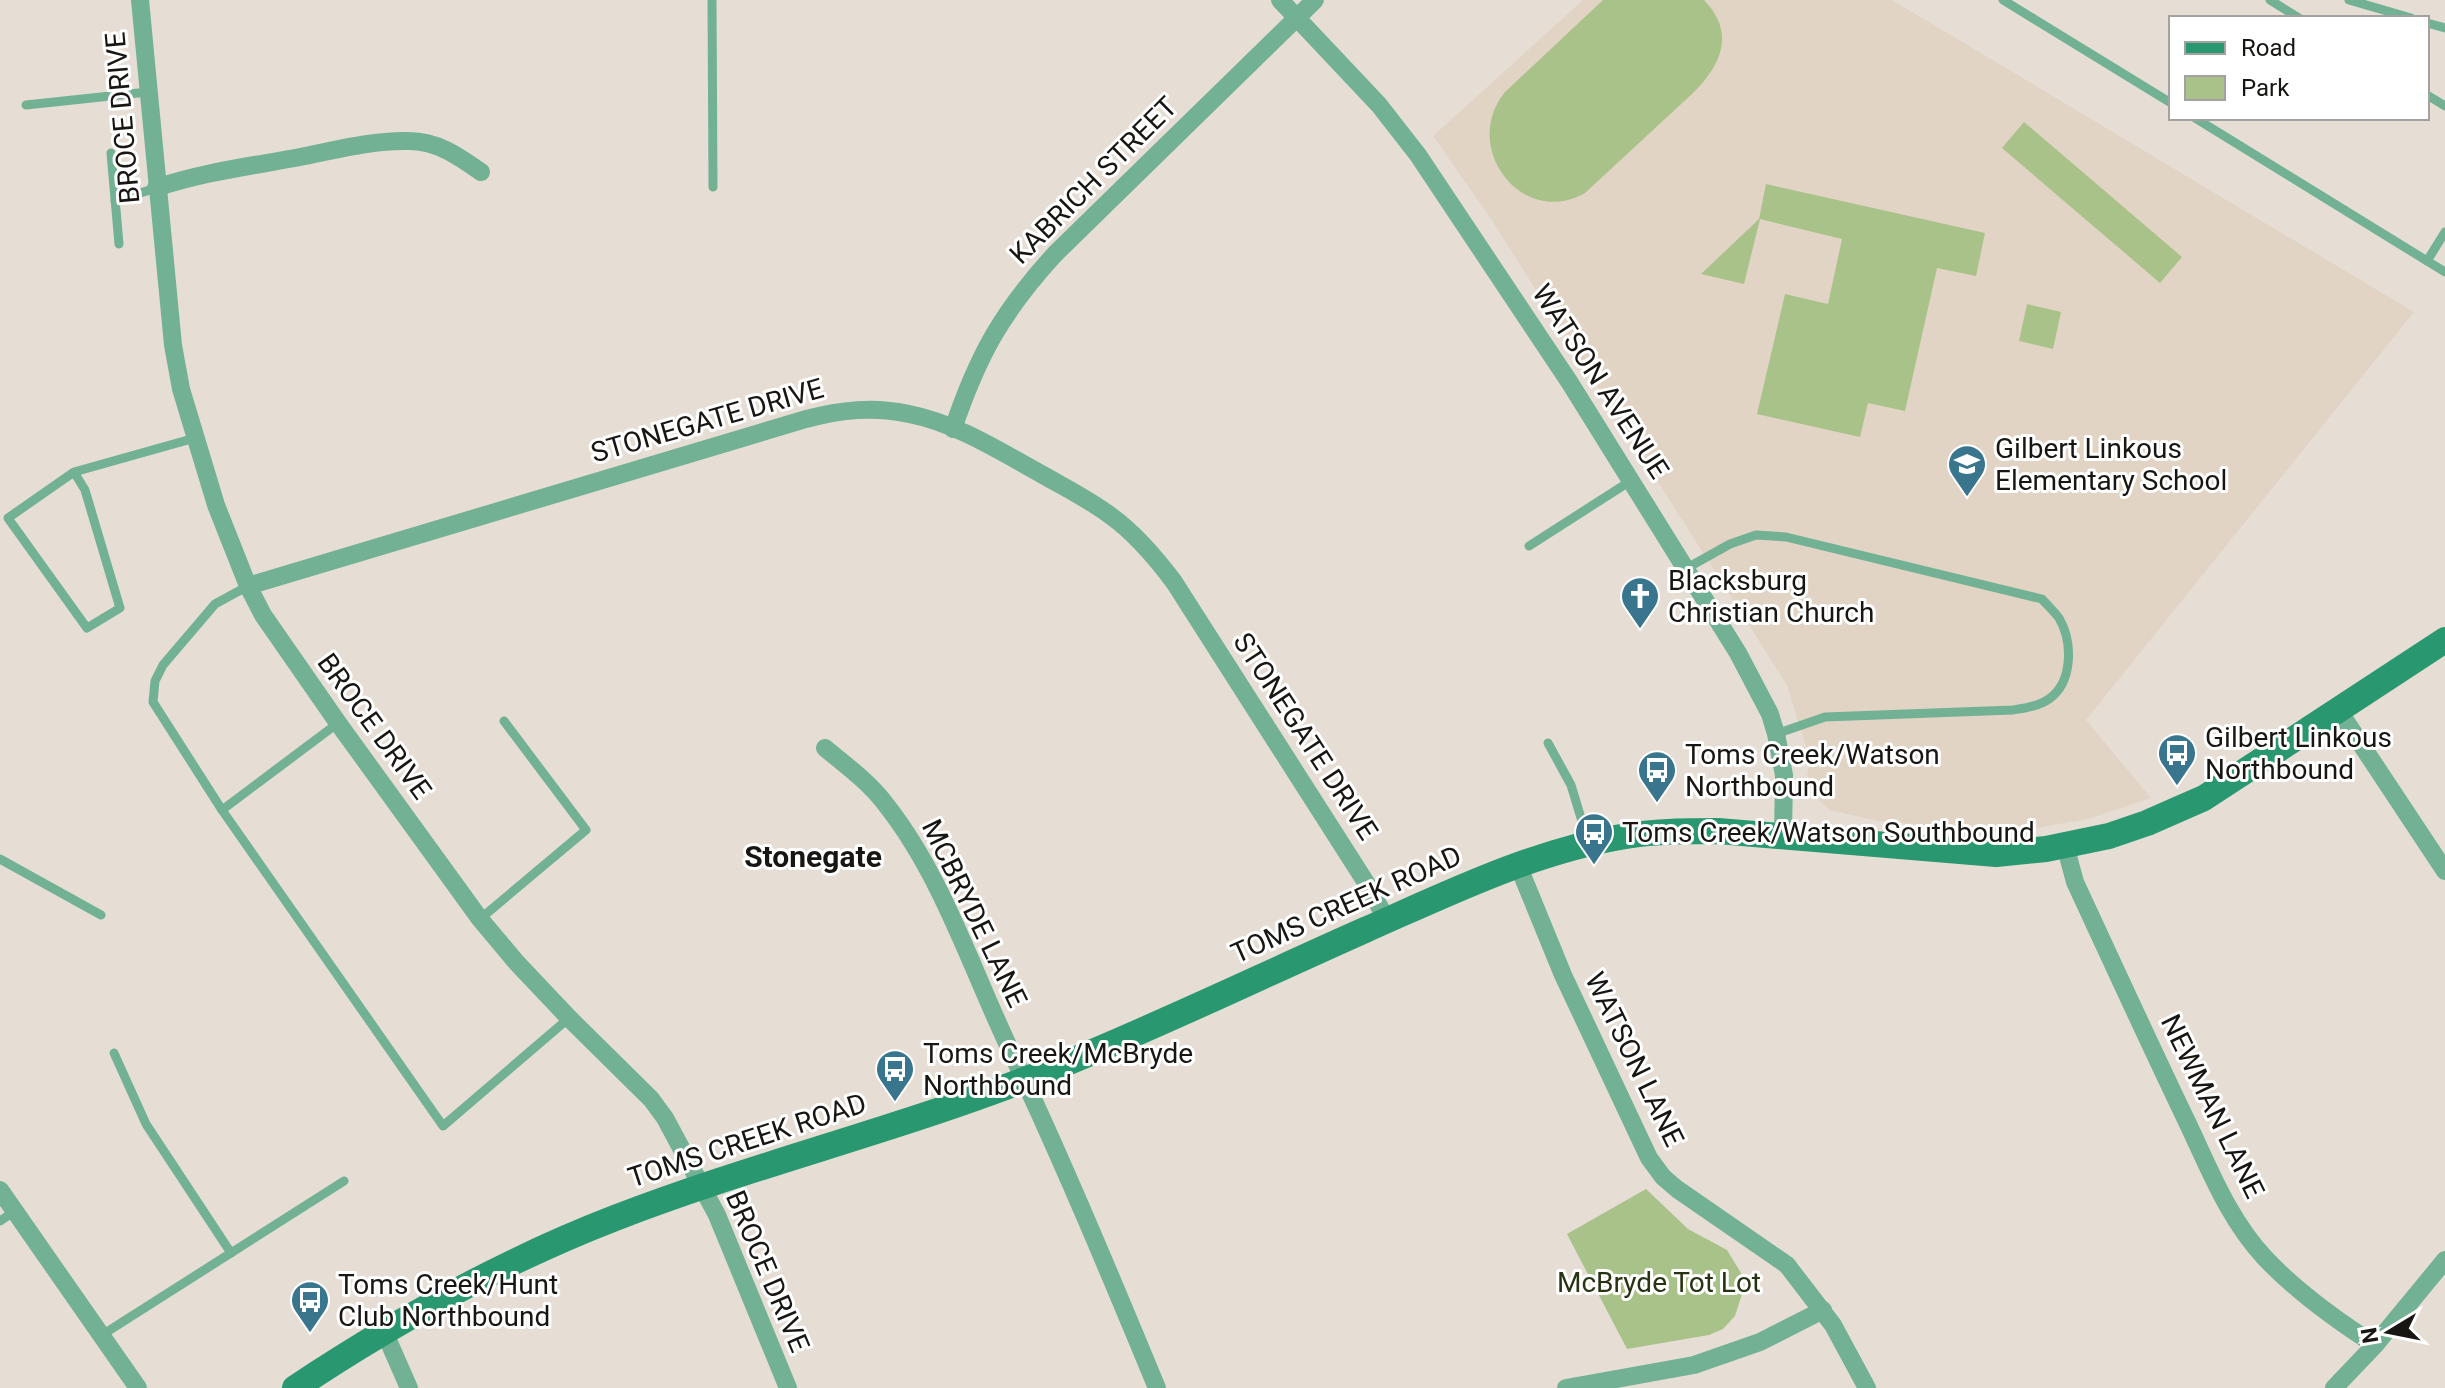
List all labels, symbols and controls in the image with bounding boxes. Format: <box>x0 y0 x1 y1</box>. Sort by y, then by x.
legend <box>2169 16 2429 120</box>
street label: BROCE DRIVE <box>99 31 146 205</box>
text: Road <box>2241 34 2296 62</box>
text: Park <box>2241 74 2290 102</box>
street label: KABRICH STREET <box>1003 90 1184 271</box>
street label: WATSON AVENUE <box>1525 278 1676 485</box>
street label: STONEGATE DRIVE <box>587 372 827 469</box>
place label: Gilbert Linkous Elementary School <box>1995 432 2227 497</box>
school or university icon: Gilbert Linkous Elementary School <box>1946 443 1988 498</box>
place label: Blacksburg Christian Church <box>1668 564 1874 629</box>
church icon: Blacksburg Christian Church <box>1619 575 1661 630</box>
street label: STONEGATE DRIVE <box>1226 627 1385 846</box>
street label: BROCE DRIVE <box>311 647 439 806</box>
place label: Gilbert Linkous Northbound <box>2205 721 2392 786</box>
bus stop icon: Gilbert Linkous Northbound <box>2156 732 2198 787</box>
place label: Toms Creek/Watson Northbound <box>1685 738 1940 803</box>
bus stop icon: Toms Creek/Watson Northbound <box>1636 749 1678 804</box>
bus stop icon: Toms Creek/Watson Southbound <box>1573 811 1615 866</box>
street label: MCBRYDE LANE <box>915 814 1034 1012</box>
place label: Toms Creek/Watson Southbound <box>1622 816 2035 849</box>
district label: Stonegate <box>744 839 882 874</box>
street label: TOMS CREEK ROAD <box>1226 839 1466 970</box>
street label: WATSON LANE <box>1578 967 1691 1152</box>
street label: NEWMAN LANE <box>2154 1009 2271 1203</box>
place label: Toms Creek/McBryde Northbound <box>923 1037 1193 1102</box>
bus stop icon: Toms Creek/McBryde Northbound <box>874 1048 916 1103</box>
street label: TOMS CREEK ROAD <box>624 1086 870 1195</box>
street label: BROCE DRIVE <box>719 1186 816 1357</box>
park label: McBryde Tot Lot <box>1557 1266 1761 1299</box>
place label: Toms Creek/Hunt Club Northbound <box>338 1268 558 1333</box>
bus stop icon: Toms Creek/Hunt Club Northbound <box>289 1279 331 1334</box>
north arrow <box>2349 1292 2429 1372</box>
text: N <box>2356 1326 2383 1345</box>

